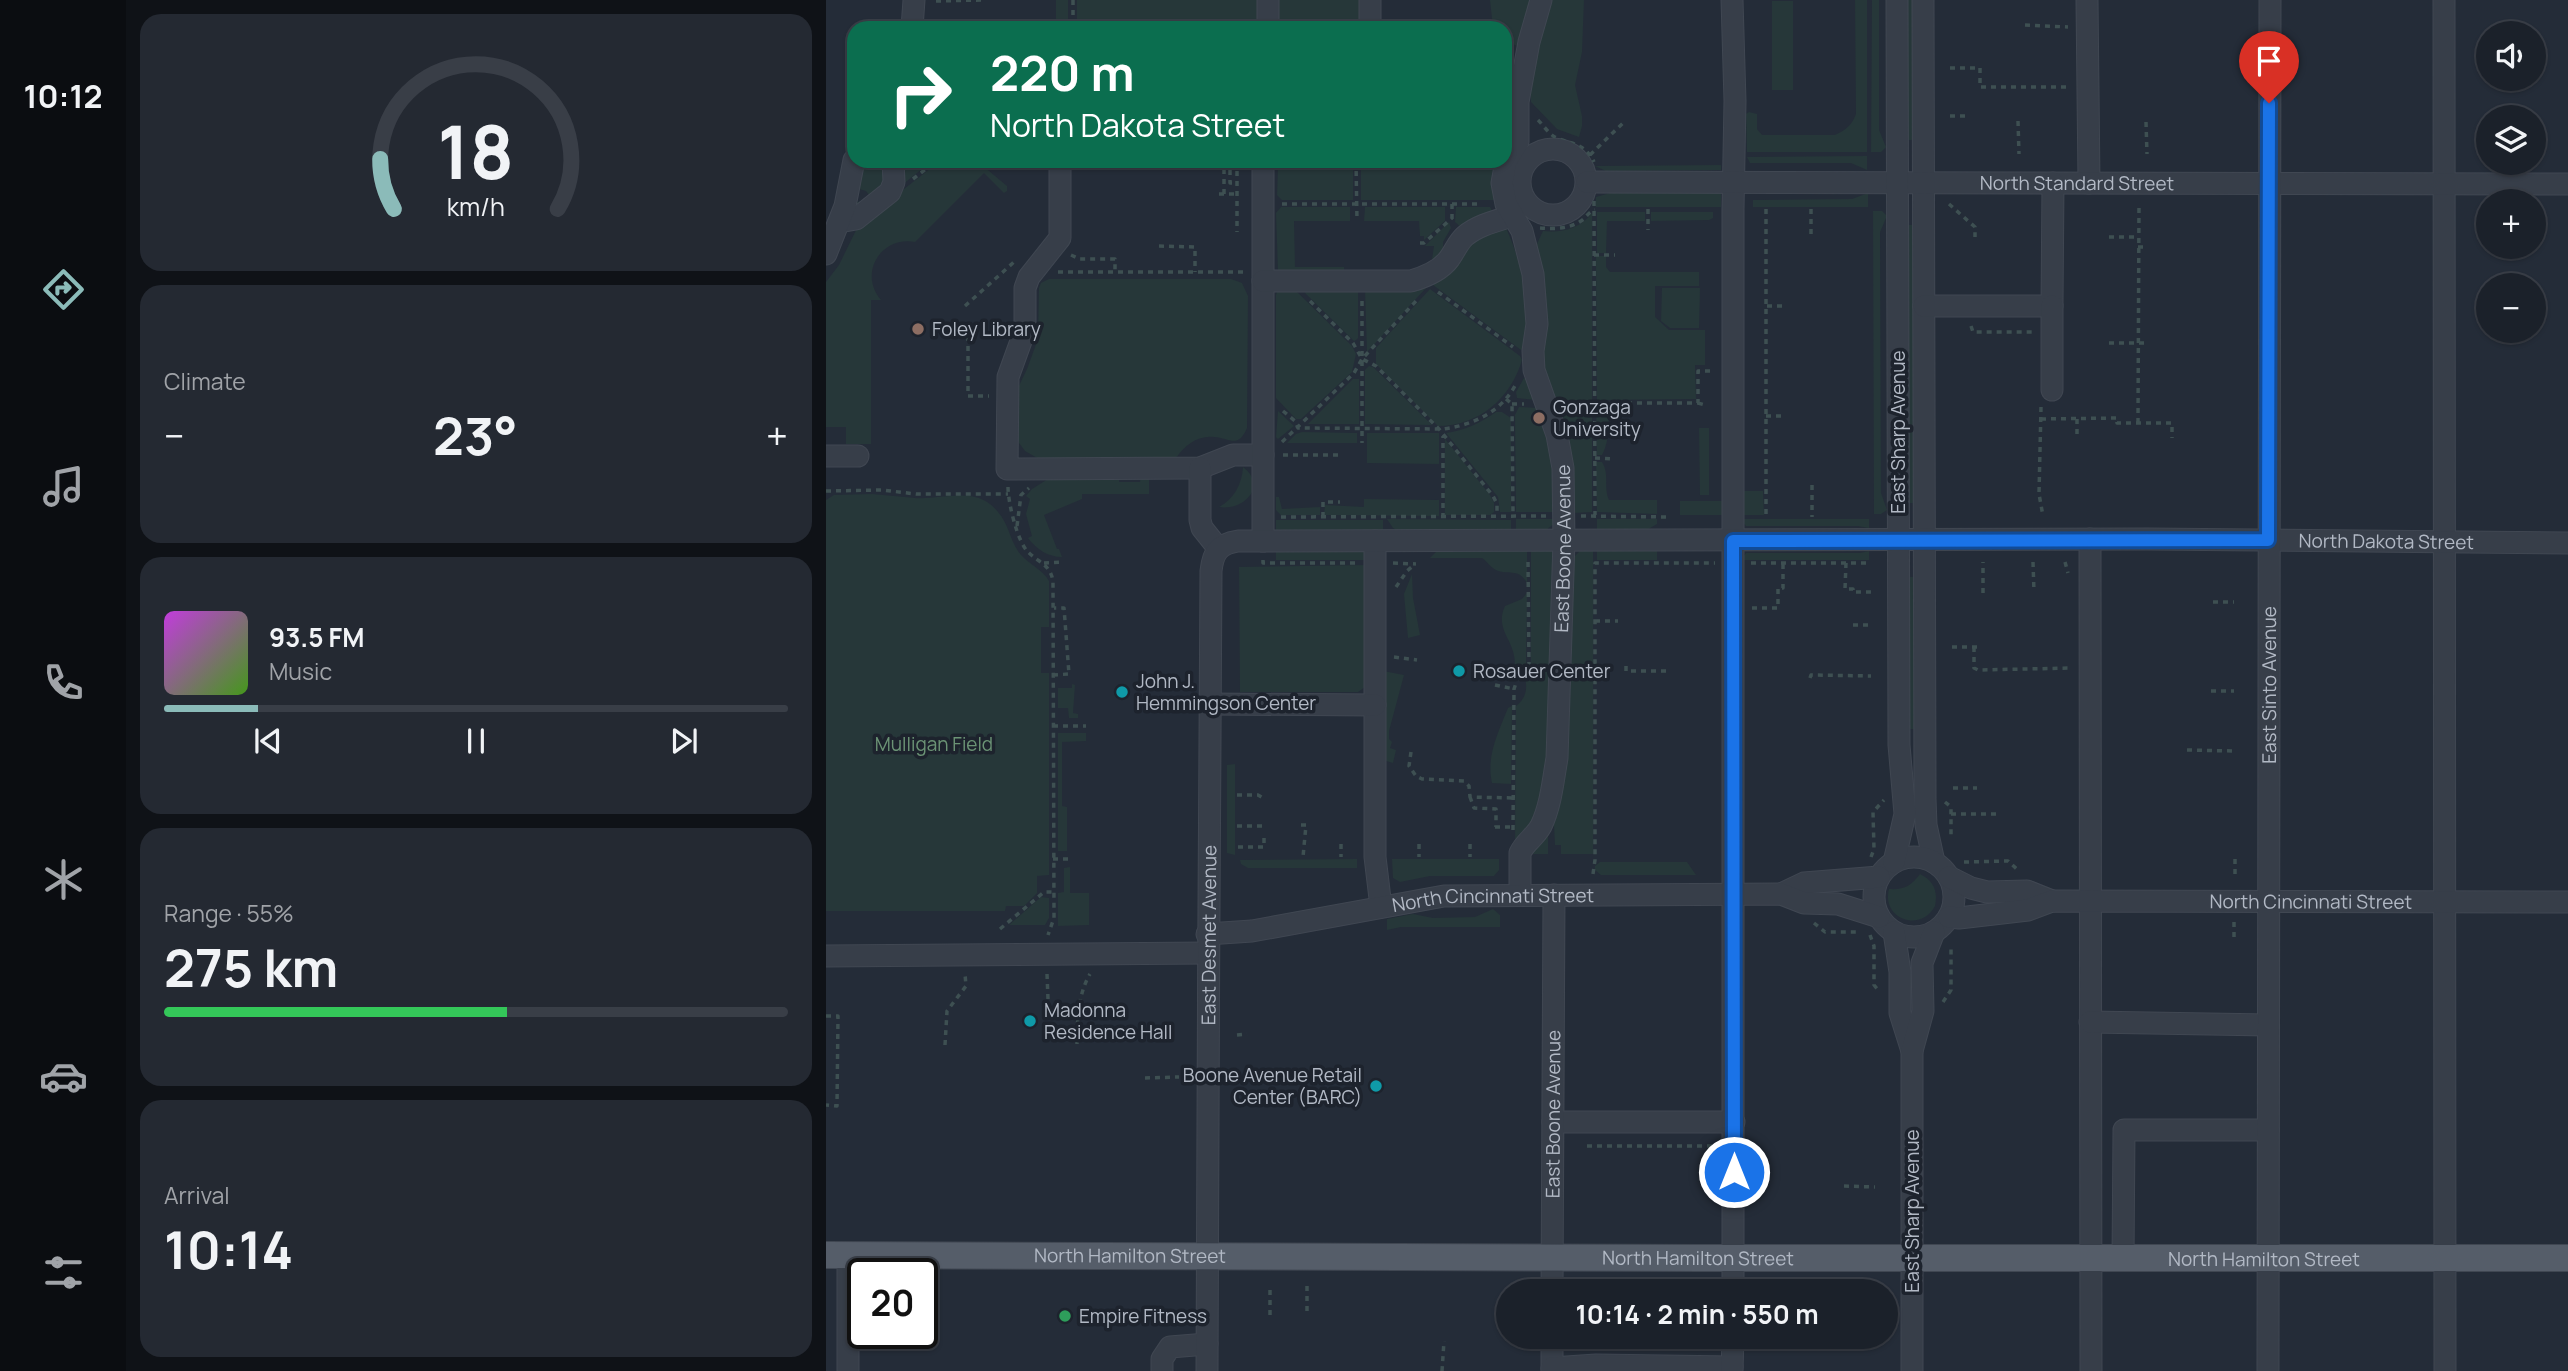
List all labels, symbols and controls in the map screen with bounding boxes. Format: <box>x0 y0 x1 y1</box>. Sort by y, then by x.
map controls <box>2476 21 2546 343</box>
button: sound <box>2476 21 2546 91</box>
pin <box>2239 31 2299 103</box>
text: 220 m <box>990 39 1134 106</box>
icon: arrive <box>2250 42 2288 80</box>
icon: right <box>875 49 966 140</box>
text: 10:12 <box>23 74 103 118</box>
text: 18 <box>438 101 514 201</box>
text: North Dakota Street <box>990 103 1285 147</box>
button: layers <box>2476 105 2546 175</box>
street label: North Standard Street <box>1980 170 2174 196</box>
text: km/h <box>447 189 505 224</box>
button: + <box>2476 189 2546 259</box>
icon: directions <box>39 265 88 314</box>
button: − <box>2476 273 2546 343</box>
place label: Foley Library <box>932 316 1041 342</box>
marker: Foley Library <box>910 321 926 337</box>
street label: East Sharp Avenue <box>1885 350 1911 514</box>
text: Climate <box>164 365 246 397</box>
place label: Gonzaga University <box>1553 394 1641 442</box>
text: 23° <box>433 400 518 471</box>
text: − <box>164 409 185 461</box>
text: + <box>766 409 788 461</box>
marker: Gonzaga University <box>1531 410 1547 426</box>
icon: music <box>39 462 88 511</box>
street label: East Boone Avenue <box>1548 464 1577 633</box>
street label: North Dakota Street <box>2298 527 2474 555</box>
street label: East Sinto Avenue <box>2256 606 2282 764</box>
text: 93.5 FM <box>269 619 364 655</box>
text: Music <box>269 655 332 687</box>
icon: phone <box>39 658 88 707</box>
place label: Rosauer Center <box>1473 658 1611 684</box>
marker: Rosauer Center <box>1451 663 1467 679</box>
place label: John J. Hemmingson Center <box>1136 668 1316 716</box>
marker: John J. Hemmingson Center <box>1114 684 1130 700</box>
icon: previous <box>249 722 287 760</box>
icon: pause <box>457 722 495 760</box>
icon: next <box>665 722 703 760</box>
park label: Mulligan Field <box>875 731 993 757</box>
street label: East Desmet Avenue <box>1195 845 1222 1025</box>
icon: climate <box>39 855 88 904</box>
street label: North Cincinnati Street <box>1390 882 1594 918</box>
street label: North Cincinnati Street <box>2209 888 2412 915</box>
text: Range · 55% <box>164 897 294 929</box>
text: 275 km <box>164 932 338 1003</box>
place label: Madonna Residence Hall <box>1044 997 1172 1045</box>
marker: Madonna Residence Hall <box>1022 1013 1038 1029</box>
street label: East Boone Avenue <box>1539 1030 1566 1198</box>
icon: car <box>39 1052 88 1101</box>
place label: Boone Avenue Retail Center (BARC) <box>1183 1062 1362 1110</box>
marker: Boone Avenue Retail Center (BARC) <box>1368 1078 1384 1094</box>
street label: East Sharp Avenue <box>1899 1129 1925 1293</box>
position arrow <box>1697 1135 1771 1209</box>
text: Arrival <box>164 1179 230 1211</box>
text: 10:14 <box>164 1214 293 1285</box>
street label: North Hamilton Street <box>1034 1242 1226 1269</box>
street label: North Hamilton Street <box>1602 1245 1794 1271</box>
street label: North Hamilton Street <box>2168 1246 2360 1272</box>
icon: filters <box>39 1248 88 1297</box>
speed limit sign: 20 <box>847 1258 938 1349</box>
text: 10:14 · 2 min · 550 m <box>1575 1296 1819 1332</box>
place label: Empire Fitness <box>1079 1303 1207 1329</box>
marker: Empire Fitness <box>1057 1308 1073 1324</box>

